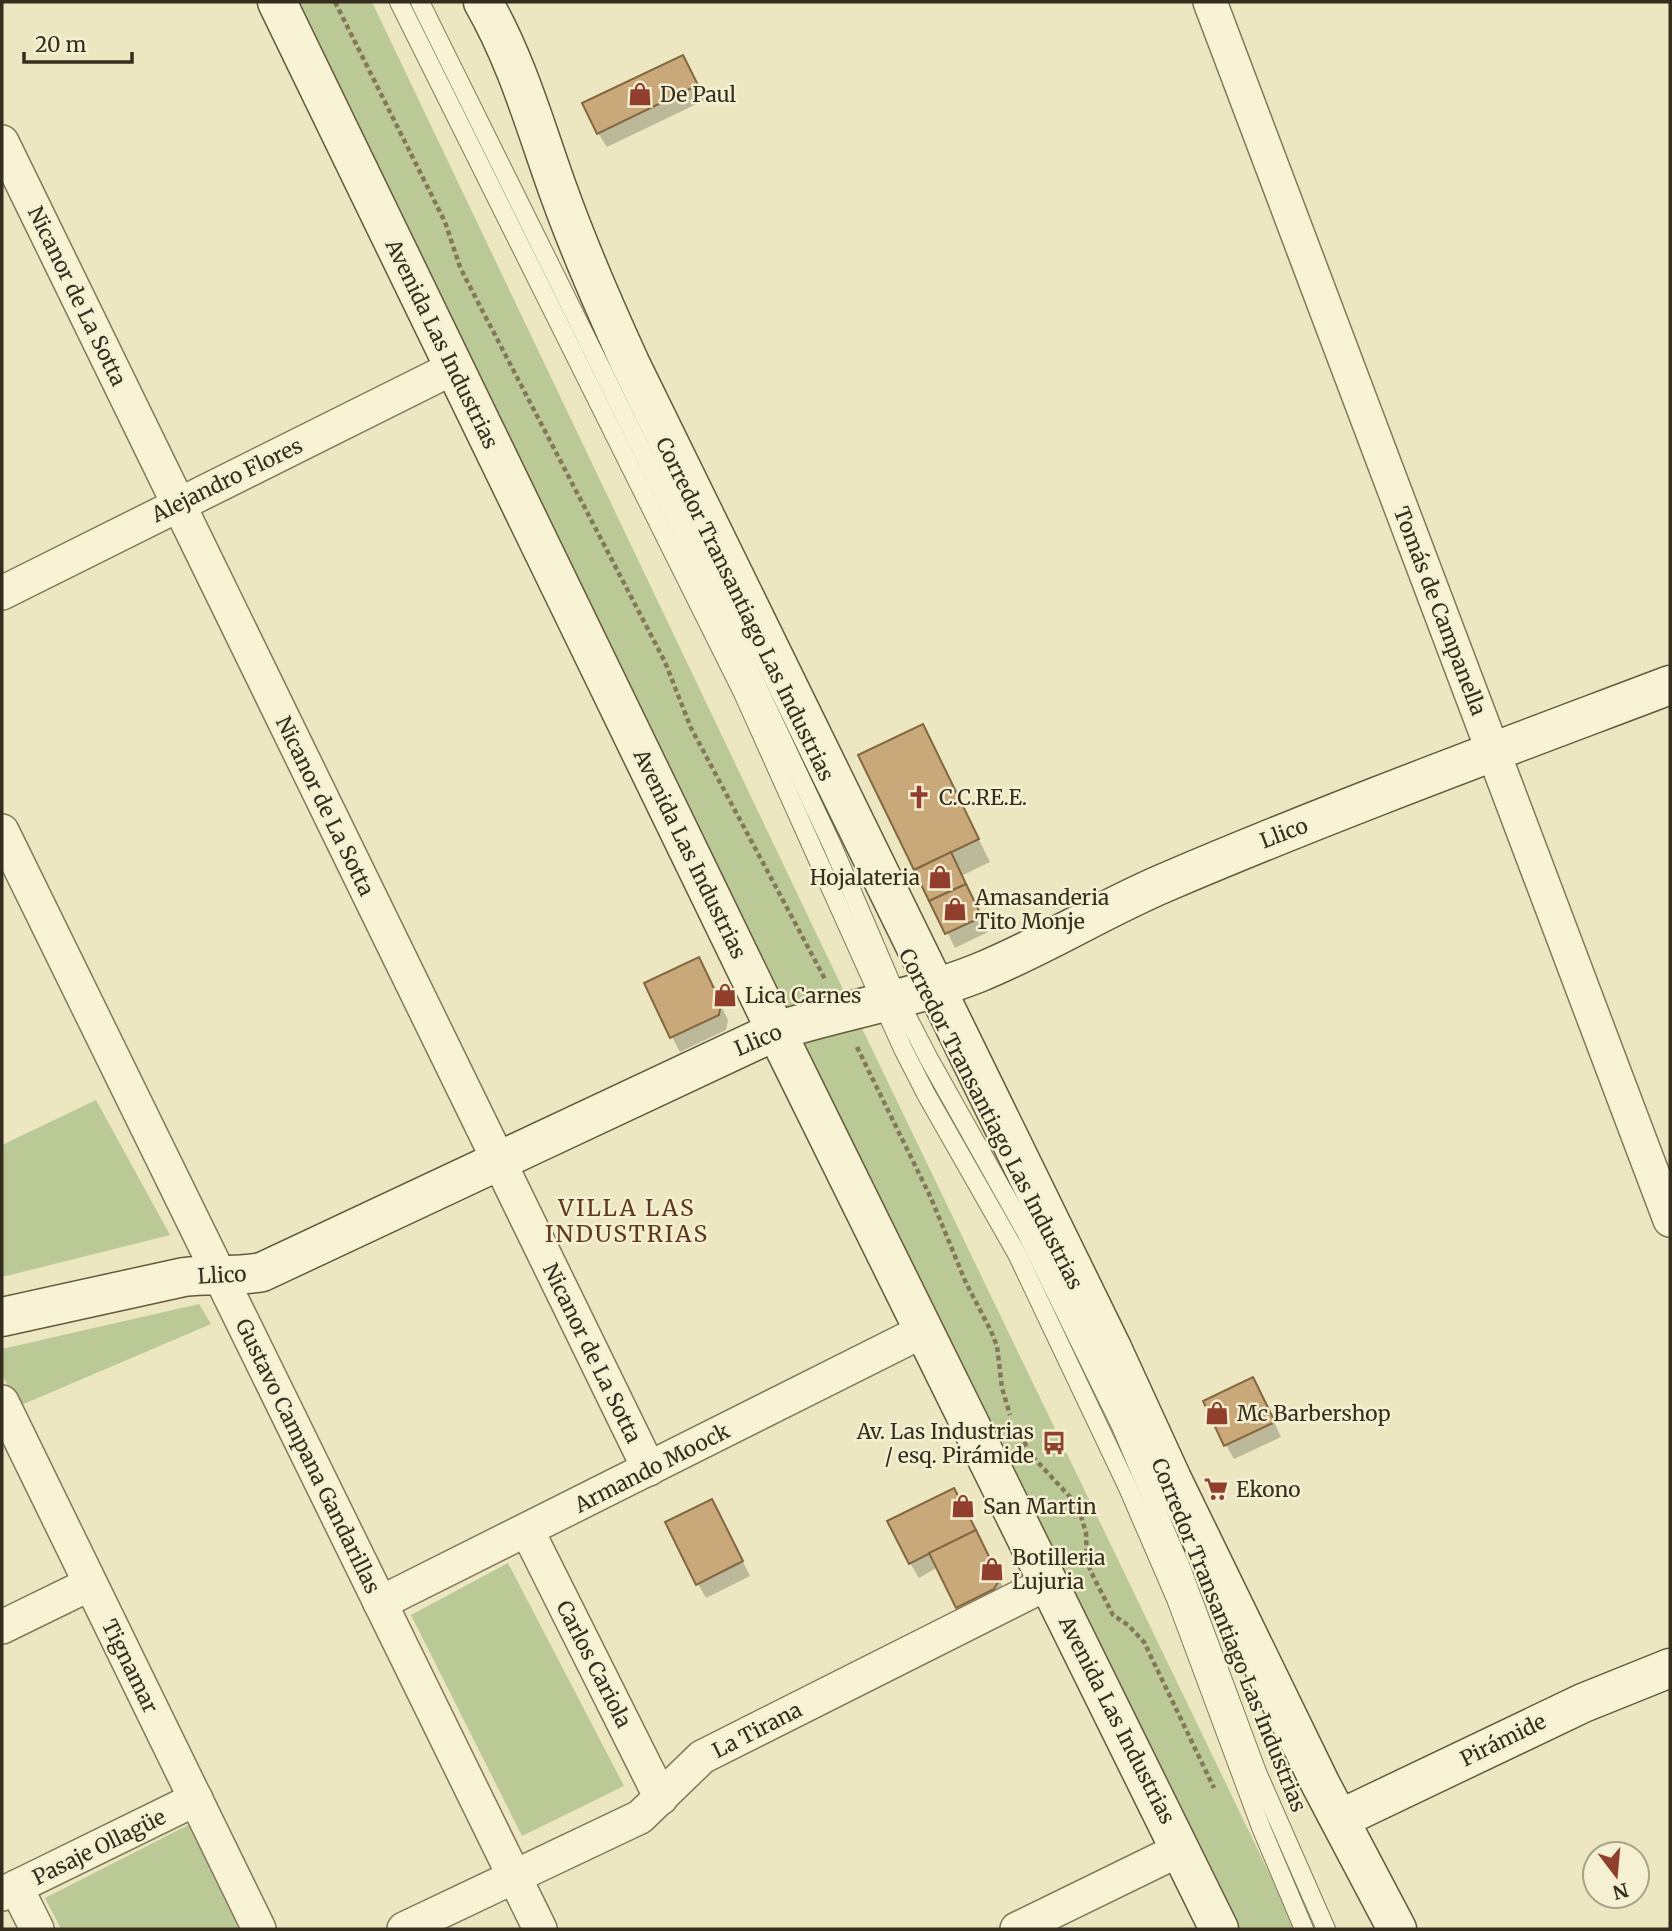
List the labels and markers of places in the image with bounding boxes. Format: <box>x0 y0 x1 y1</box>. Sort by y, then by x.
shop icon: De Paul <box>626 80 654 108</box>
place label: De Paul <box>660 81 737 108</box>
church icon: C.C.RE.E. <box>905 783 933 811</box>
place label: C.C.RE.E. <box>939 784 1027 811</box>
shop icon: Hojalateria <box>926 863 954 891</box>
place label: Hojalateria <box>810 864 920 891</box>
place label: Amasanderia Tito Monje <box>974 884 1109 935</box>
shop icon: Amasanderia Tito Monje <box>941 895 969 923</box>
shop icon: Lica Carnes <box>711 981 739 1009</box>
place label: Lica Carnes <box>745 982 861 1009</box>
shop icon: Mc Barbershop <box>1203 1399 1231 1427</box>
place label: Mc Barbershop <box>1237 1400 1391 1427</box>
place label: Av. Las Industrias / esq. Pirámide <box>856 1418 1034 1469</box>
bus stop icon: Av. Las Industrias / esq. Pirámide <box>1040 1429 1068 1457</box>
supermarket icon: Ekono <box>1202 1475 1230 1503</box>
place label: Ekono <box>1236 1476 1301 1503</box>
shop icon: San Martin <box>949 1492 977 1520</box>
place label: San Martin <box>983 1493 1097 1520</box>
place label: Botilleria Lujuria <box>1012 1544 1105 1595</box>
shop icon: Botilleria Lujuria <box>978 1555 1006 1583</box>

